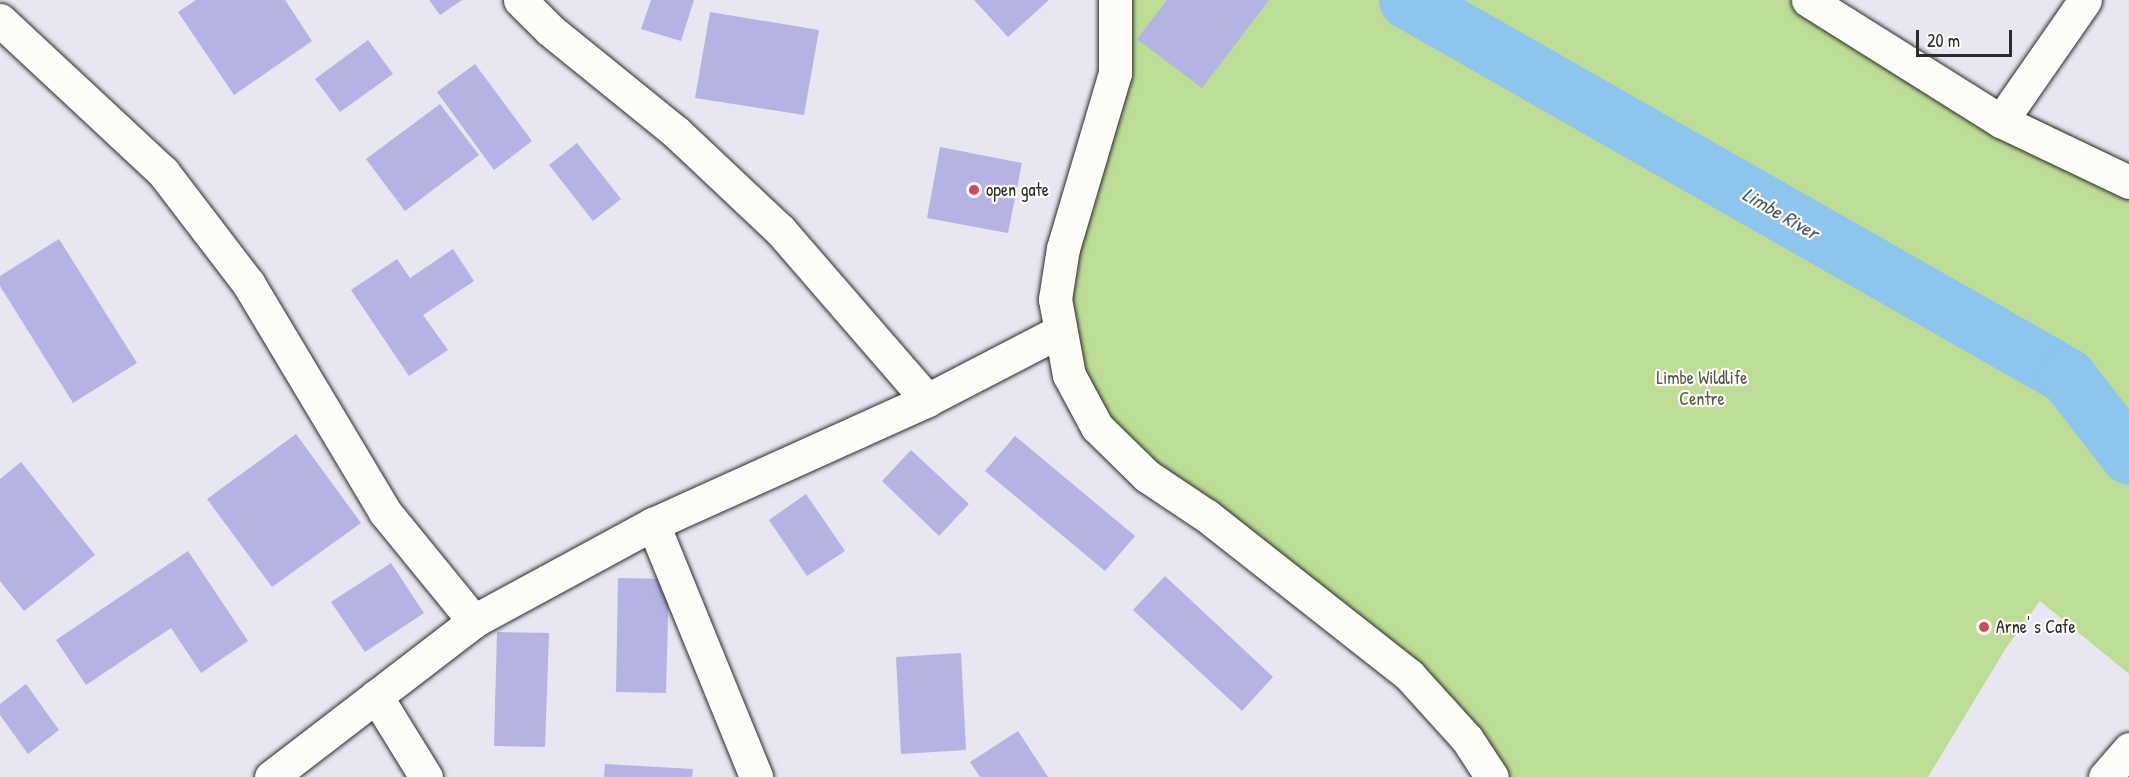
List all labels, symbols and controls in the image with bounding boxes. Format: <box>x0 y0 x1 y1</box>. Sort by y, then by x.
scale bar <box>1919 18 2015 56</box>
text: 20 m <box>1927 28 1960 53</box>
place label: open gate <box>986 179 1049 201</box>
water label: Limbe River <box>1739 182 1823 244</box>
marker: open gate <box>967 183 981 197</box>
park label: Limbe Wildlife Centre <box>1656 368 1748 410</box>
place label: Arne' s Cafe <box>1996 616 2076 638</box>
marker: Arne' s Cafe <box>1977 620 1991 634</box>

